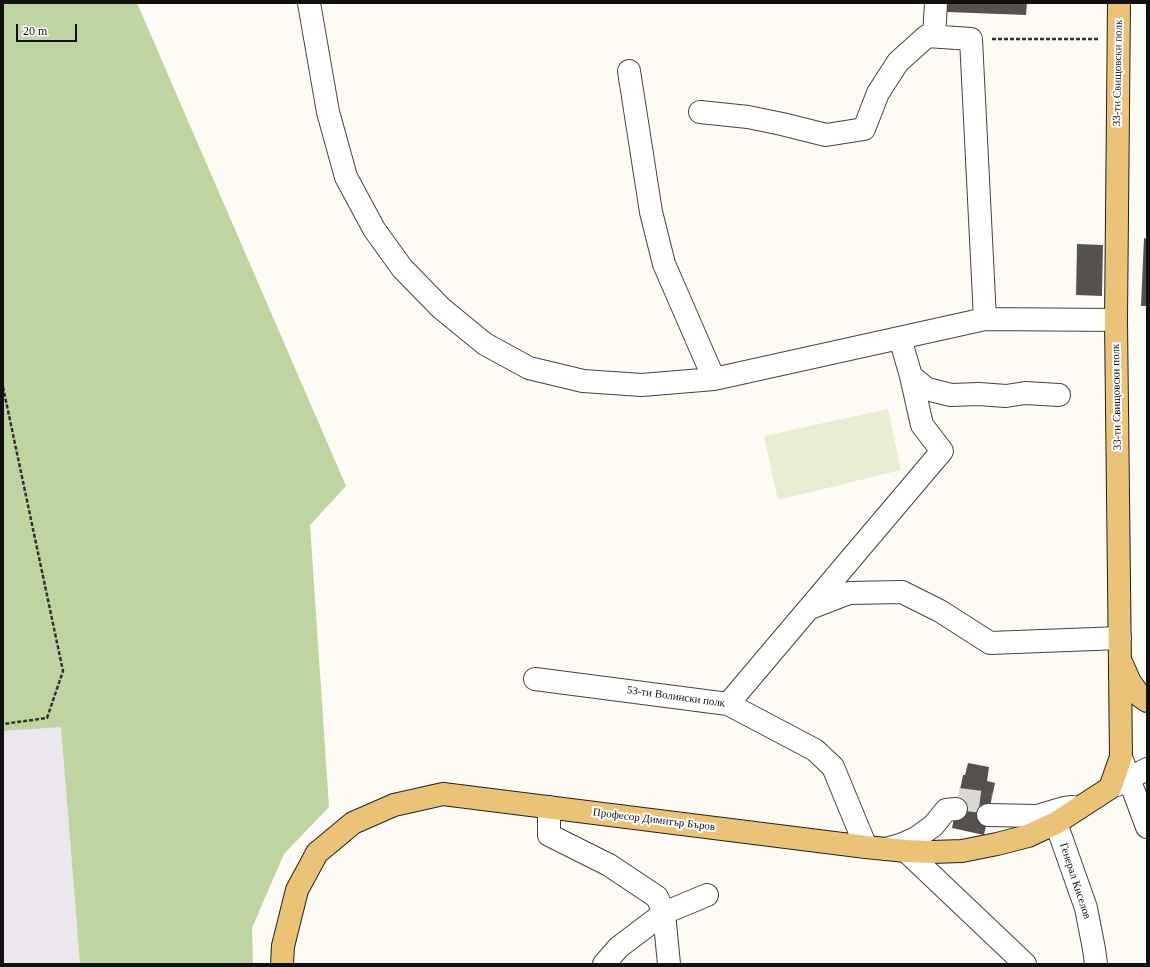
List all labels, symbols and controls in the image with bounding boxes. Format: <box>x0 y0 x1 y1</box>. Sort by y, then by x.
scale bar <box>18 16 79 42</box>
street label: 33-ти Свищовски полк <box>1110 20 1126 126</box>
text: 20 m <box>23 24 47 38</box>
street label: 33-ти Свищовски полк <box>1109 344 1125 450</box>
street label: 53-ти Волински полк <box>626 684 726 710</box>
street label: Професор Димитър Бъров <box>592 806 716 834</box>
street label: Генерал Киселов <box>1056 841 1094 921</box>

